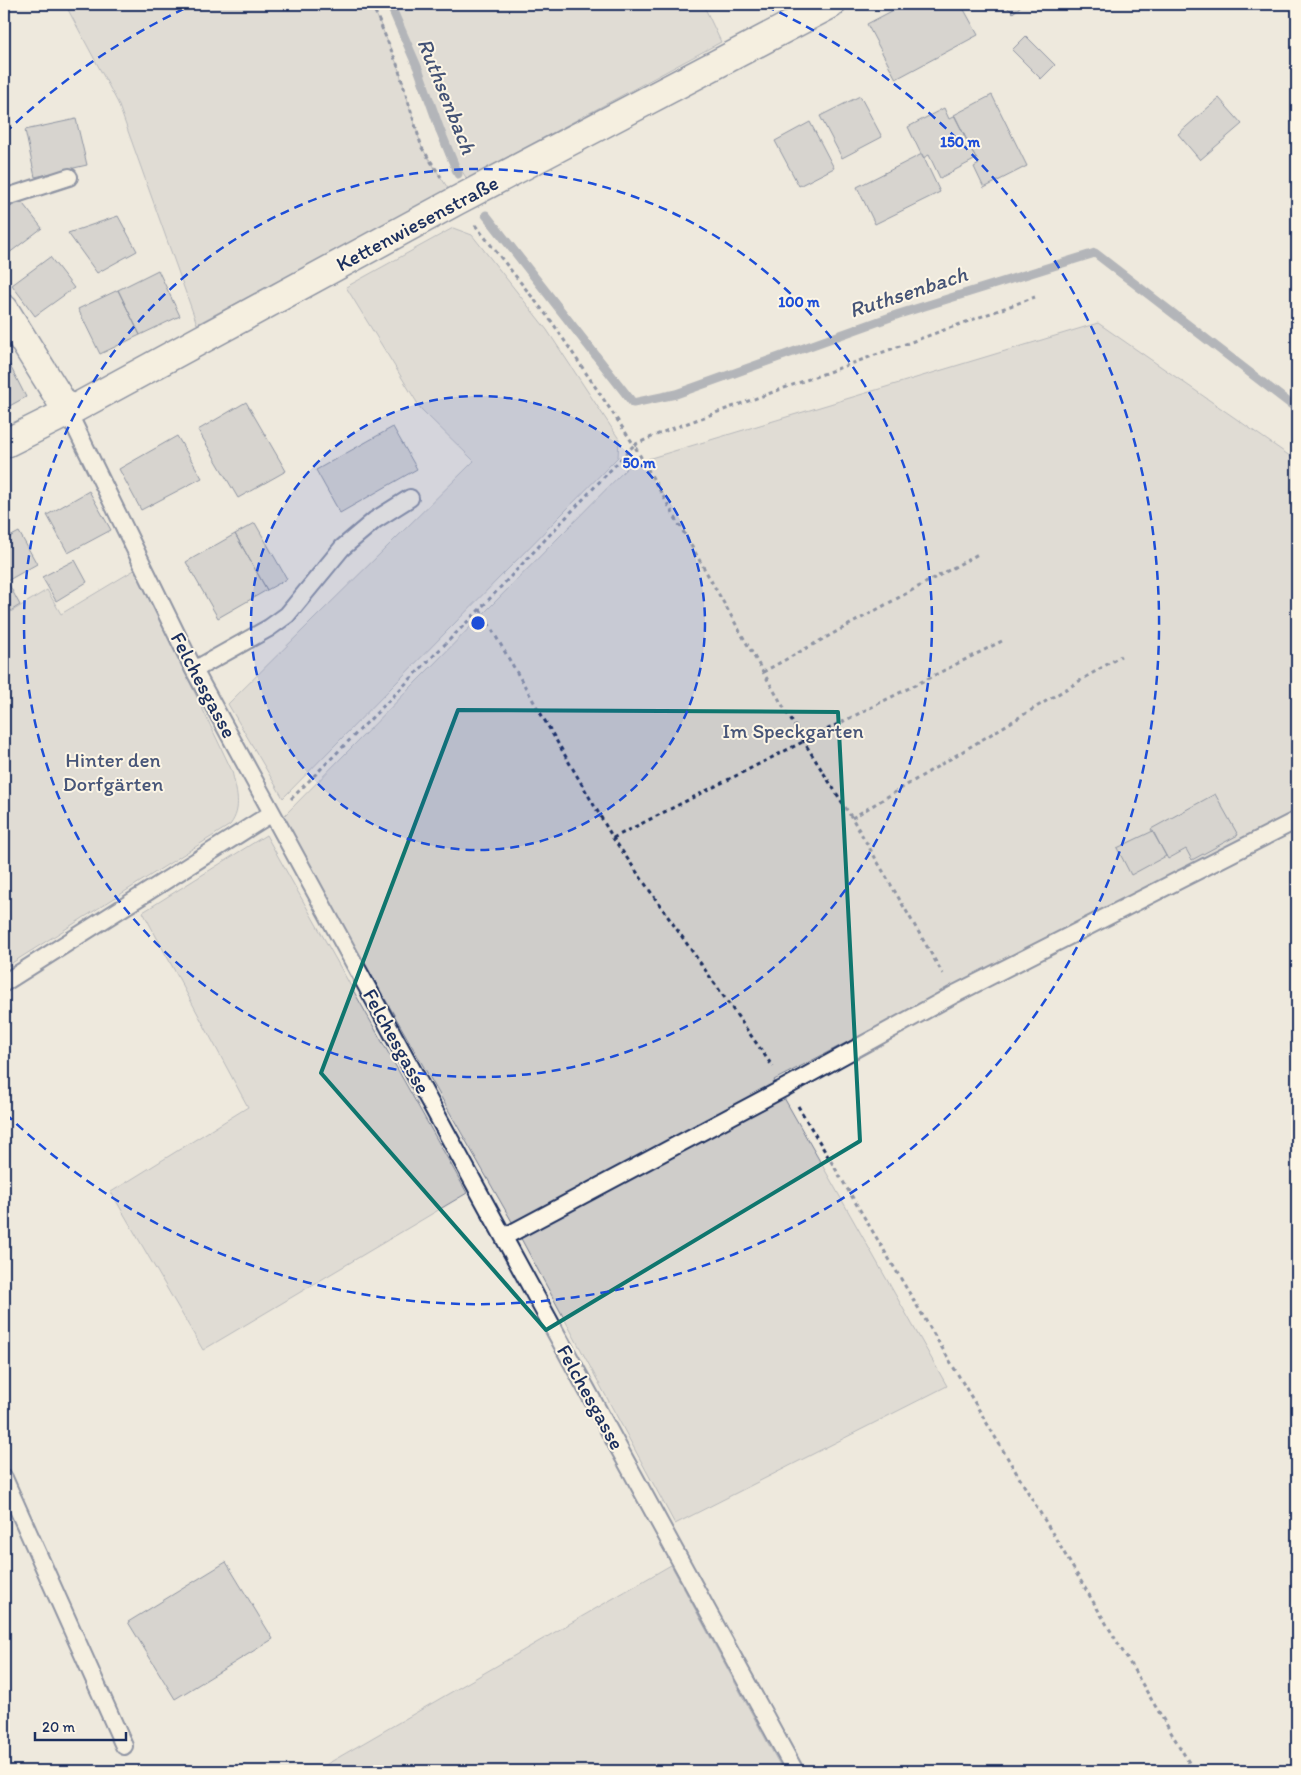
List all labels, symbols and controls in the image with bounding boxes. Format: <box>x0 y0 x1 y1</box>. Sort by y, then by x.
water label: Ruthsenbach <box>411 34 483 158</box>
text: 150 m <box>940 133 980 151</box>
street label: Kettenwiesenstraße <box>331 170 503 276</box>
water label: Ruthsenbach <box>845 260 971 324</box>
text: 100 m <box>778 293 820 311</box>
text: 50 m <box>622 454 656 472</box>
centre of rings <box>469 614 487 632</box>
street label: Felchesgasse <box>166 628 242 742</box>
park label: Im Speckgarten <box>722 718 864 743</box>
park label: Hinter den Dorfgärten <box>63 747 163 796</box>
street label: Felchesgasse <box>358 984 436 1098</box>
street label: Felchesgasse <box>552 1340 630 1454</box>
scale bar <box>35 1710 126 1742</box>
text: 20 m <box>42 1718 76 1736</box>

